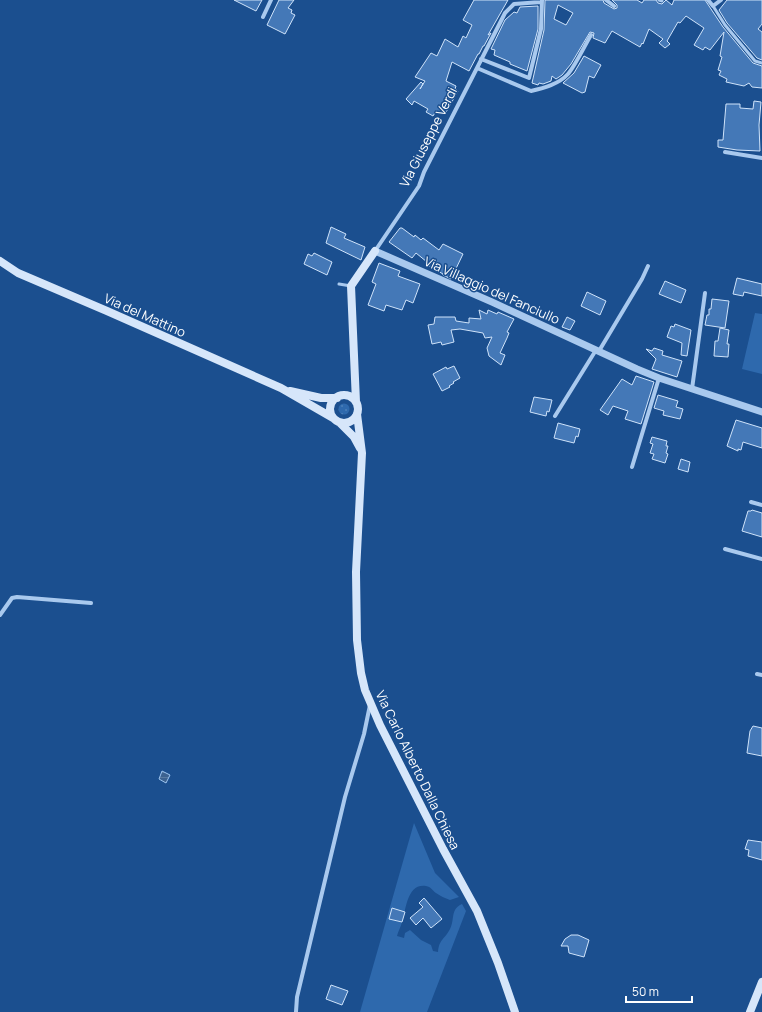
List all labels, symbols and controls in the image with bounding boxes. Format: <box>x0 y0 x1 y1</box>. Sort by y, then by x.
street label: Via Giuseppe Verdi <box>395 84 461 190</box>
street label: Via Villaggio del Fanciullo <box>421 252 563 328</box>
street label: Via del Mattino <box>101 289 189 341</box>
street label: Via Carlo Alberto Dalla Chiesa <box>372 687 464 853</box>
scale bar <box>626 978 692 1004</box>
text: 50 m <box>632 983 659 1000</box>

